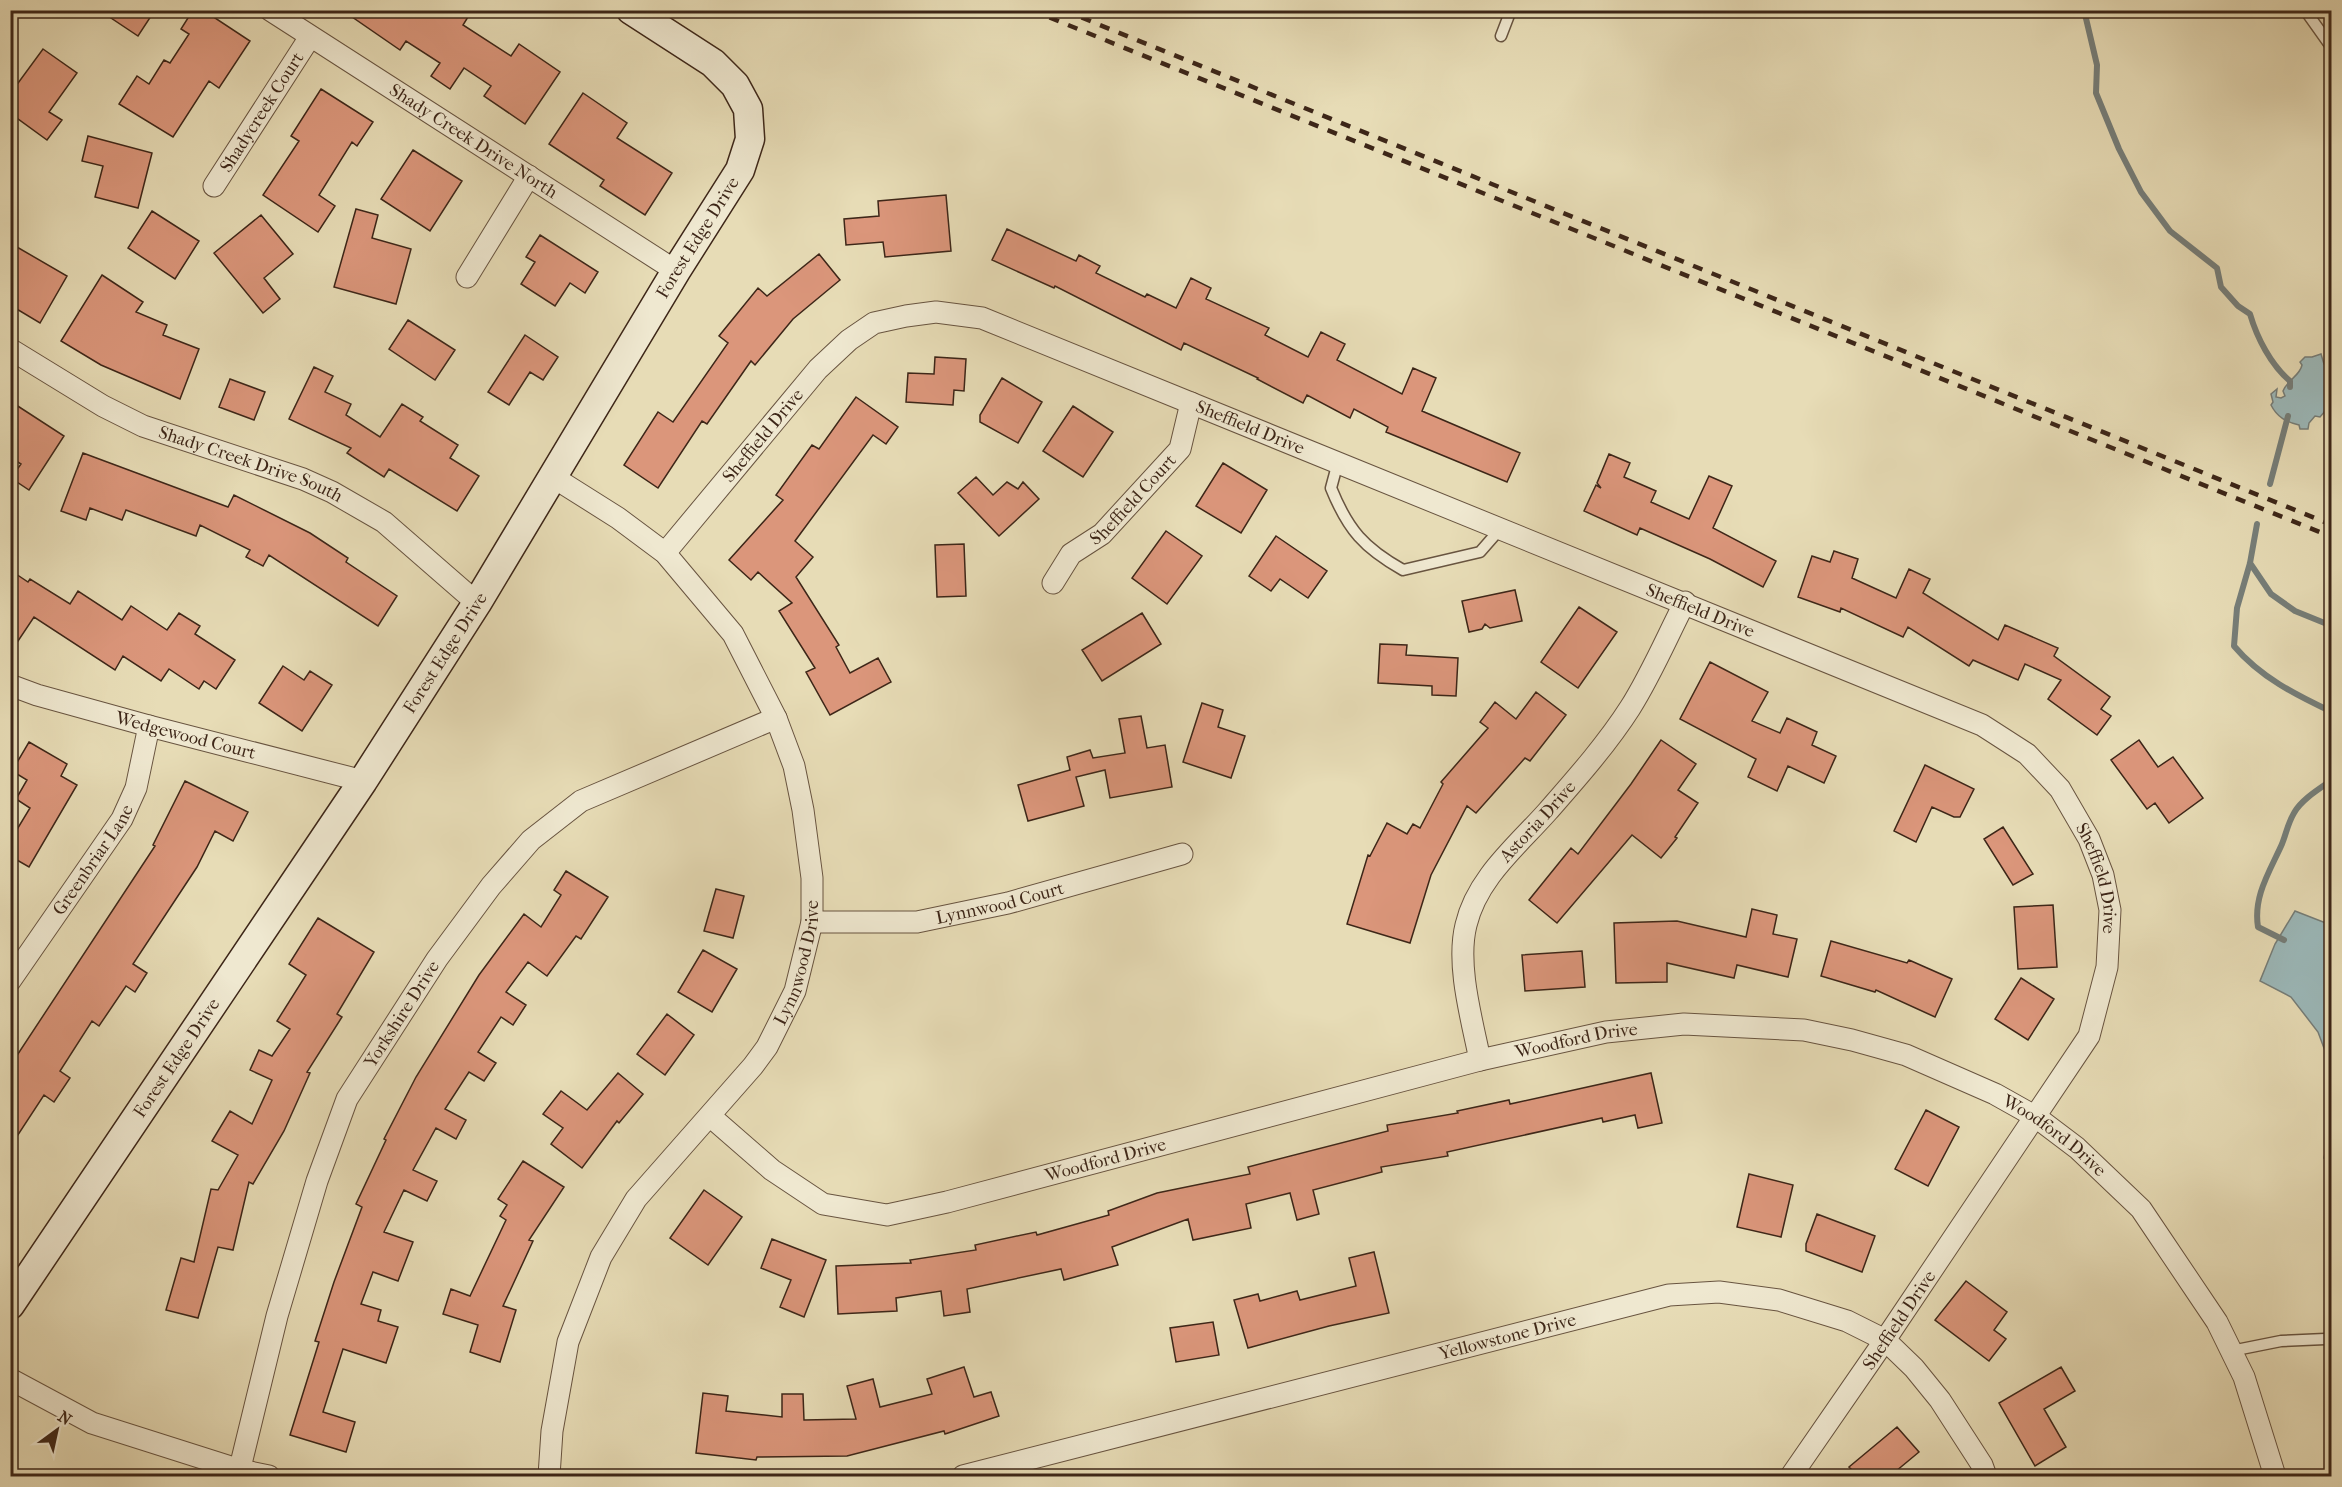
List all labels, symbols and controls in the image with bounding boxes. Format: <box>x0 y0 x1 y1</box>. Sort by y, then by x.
street label: Shadycreek Court <box>216 48 309 176</box>
street label: Shady Creek Drive North <box>385 80 561 203</box>
street label: Forest Edge Drive <box>652 173 744 302</box>
street label: Sheffield Drive <box>718 385 808 487</box>
street label: Sheffield Drive <box>1193 396 1308 459</box>
street label: Shady Creek Drive South <box>156 422 346 507</box>
street label: Sheffield Court <box>1086 450 1181 550</box>
street label: Sheffield Drive <box>1643 579 1758 642</box>
street label: Forest Edge Drive <box>399 589 492 717</box>
street label: Wedgewood Court <box>112 707 259 764</box>
street label: Astoria Drive <box>1495 777 1580 868</box>
street label: Greenbriar Lane <box>49 801 138 919</box>
street label: Sheffield Drive <box>2071 819 2120 934</box>
street label: Lynnwood Court <box>934 878 1067 929</box>
street label: Lynnwood Drive <box>770 900 823 1029</box>
street label: Yorkshire Drive <box>360 957 444 1072</box>
street label: Forest Edge Drive <box>129 994 225 1122</box>
street label: Woodford Drive <box>1512 1019 1639 1063</box>
street label: Woodford Drive <box>1998 1090 2110 1181</box>
street label: Woodford Drive <box>1042 1134 1169 1187</box>
street label: Sheffield Drive <box>1858 1267 1940 1374</box>
street label: Yellowstone Drive <box>1436 1309 1578 1365</box>
north arrow <box>27 1400 87 1460</box>
text: N <box>55 1407 76 1430</box>

